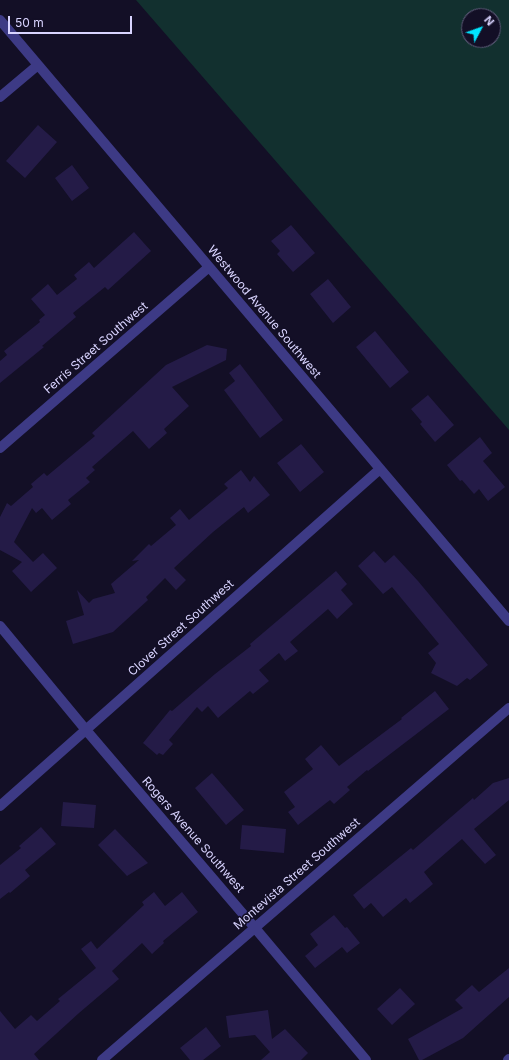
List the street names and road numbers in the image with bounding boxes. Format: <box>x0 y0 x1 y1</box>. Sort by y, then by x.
street label: Westwood Avenue Southwest <box>204 243 324 381</box>
street label: Ferris Street Southwest <box>41 299 151 397</box>
street label: Clover Street Southwest <box>125 577 237 679</box>
street label: Rogers Avenue Southwest <box>139 774 247 896</box>
street label: Montevista Street Southwest <box>231 815 363 933</box>

